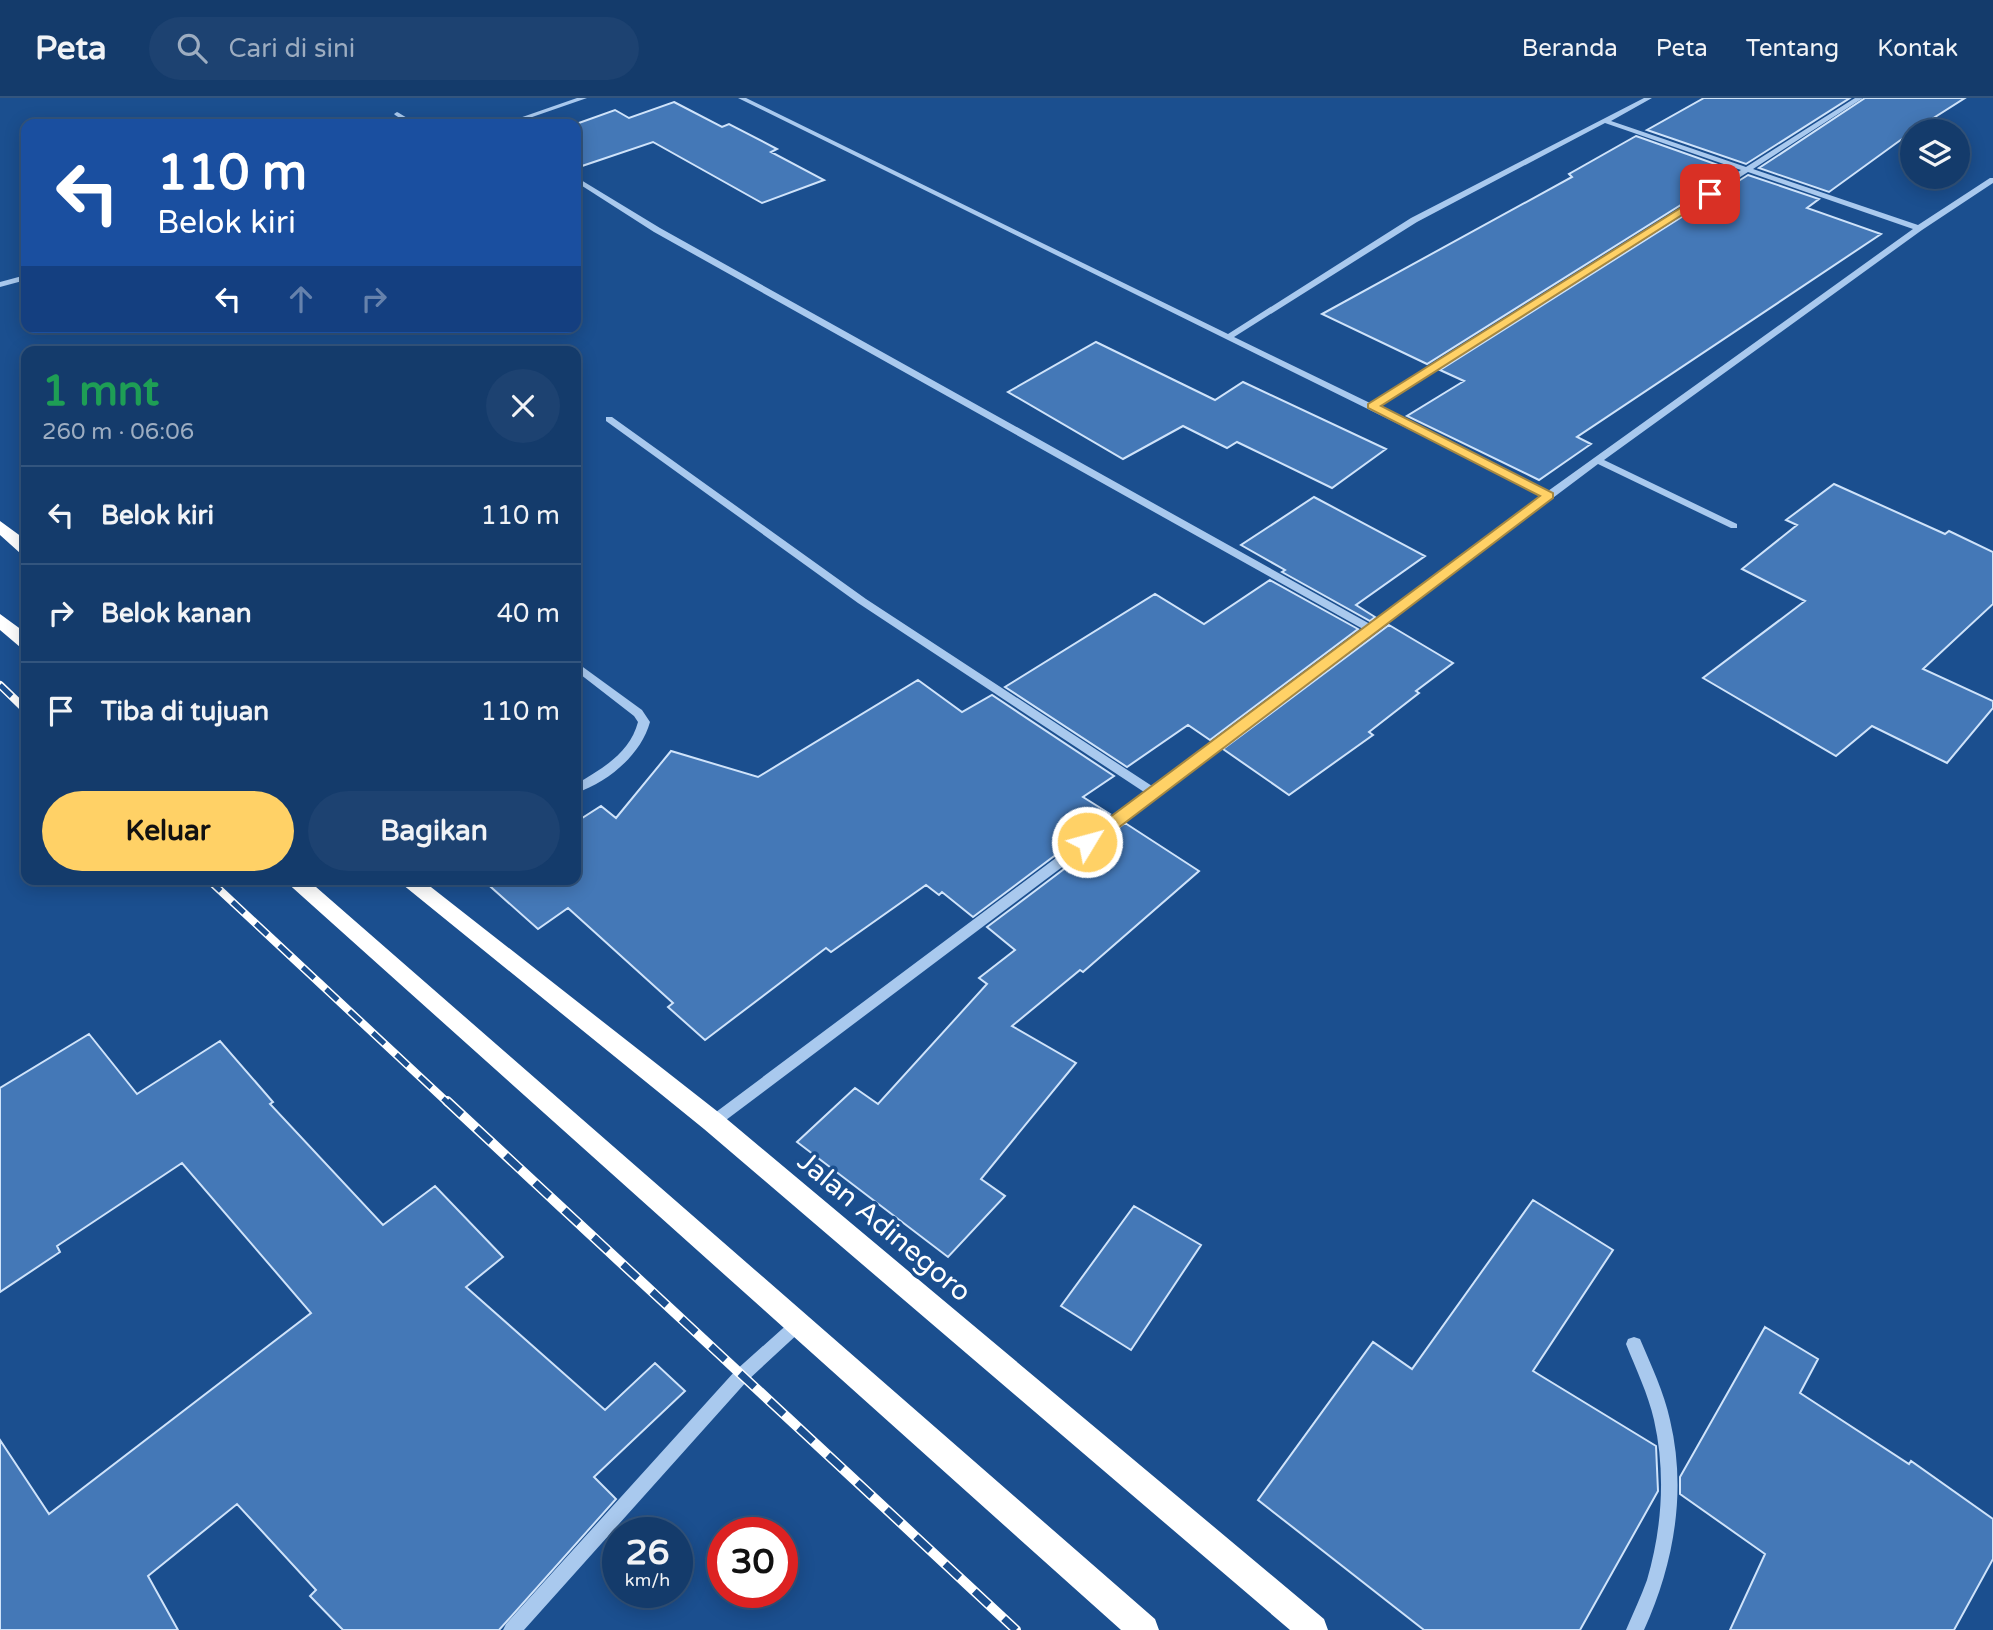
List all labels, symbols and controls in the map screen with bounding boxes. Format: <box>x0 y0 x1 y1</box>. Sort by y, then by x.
search box <box>149 17 639 80</box>
text: Peta <box>35 29 107 68</box>
icon: search <box>173 29 211 67</box>
text: Cari di sini <box>229 33 355 64</box>
text: Beranda <box>1522 34 1618 63</box>
text: Peta <box>1656 34 1708 63</box>
text: Tentang <box>1746 34 1839 63</box>
text: Kontak <box>1877 34 1958 63</box>
map controls <box>1900 119 1970 189</box>
button: layers <box>1900 119 1970 189</box>
text: 110 m <box>157 144 307 203</box>
icon: left <box>42 147 133 238</box>
pin <box>1680 164 1740 224</box>
icon: arrive <box>1691 175 1729 213</box>
text: Belok kiri <box>157 204 296 242</box>
icon: left <box>209 280 247 318</box>
icon: ahead <box>282 280 320 318</box>
icon: right <box>355 280 393 318</box>
text: 1 mnt <box>42 366 159 417</box>
button: close <box>486 369 560 443</box>
text: 260 m · 06:06 <box>42 418 194 446</box>
icon: left <box>42 496 80 534</box>
text: Belok kiri <box>101 500 214 531</box>
text: 110 m <box>480 500 560 531</box>
icon: right <box>42 594 80 632</box>
text: Belok kanan <box>101 598 252 629</box>
text: 40 m <box>497 598 560 629</box>
icon: arrive <box>42 692 80 730</box>
text: Tiba di tujuan <box>101 696 269 727</box>
text: 110 m <box>480 696 560 727</box>
button: Keluar <box>42 791 294 871</box>
button: Bagikan <box>308 791 560 871</box>
position arrow <box>1050 805 1124 879</box>
street label: Jalan Adinegoro <box>791 1144 978 1309</box>
speed limit sign: 30 <box>707 1517 798 1608</box>
text: 26 <box>626 1532 669 1574</box>
text: km/h <box>625 1569 670 1591</box>

